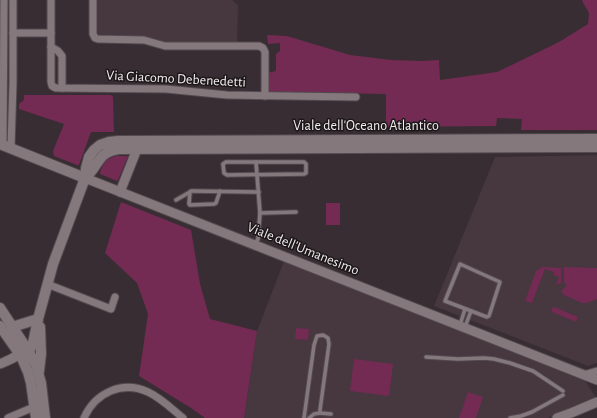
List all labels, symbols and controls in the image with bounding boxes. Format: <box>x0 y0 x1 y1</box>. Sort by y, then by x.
street label: Via Giacomo Debenedetti <box>106 68 246 90</box>
street label: Viale dell'Oceano Atlantico <box>293 119 439 133</box>
street label: Viale dell'Umanesimo <box>245 220 361 278</box>

